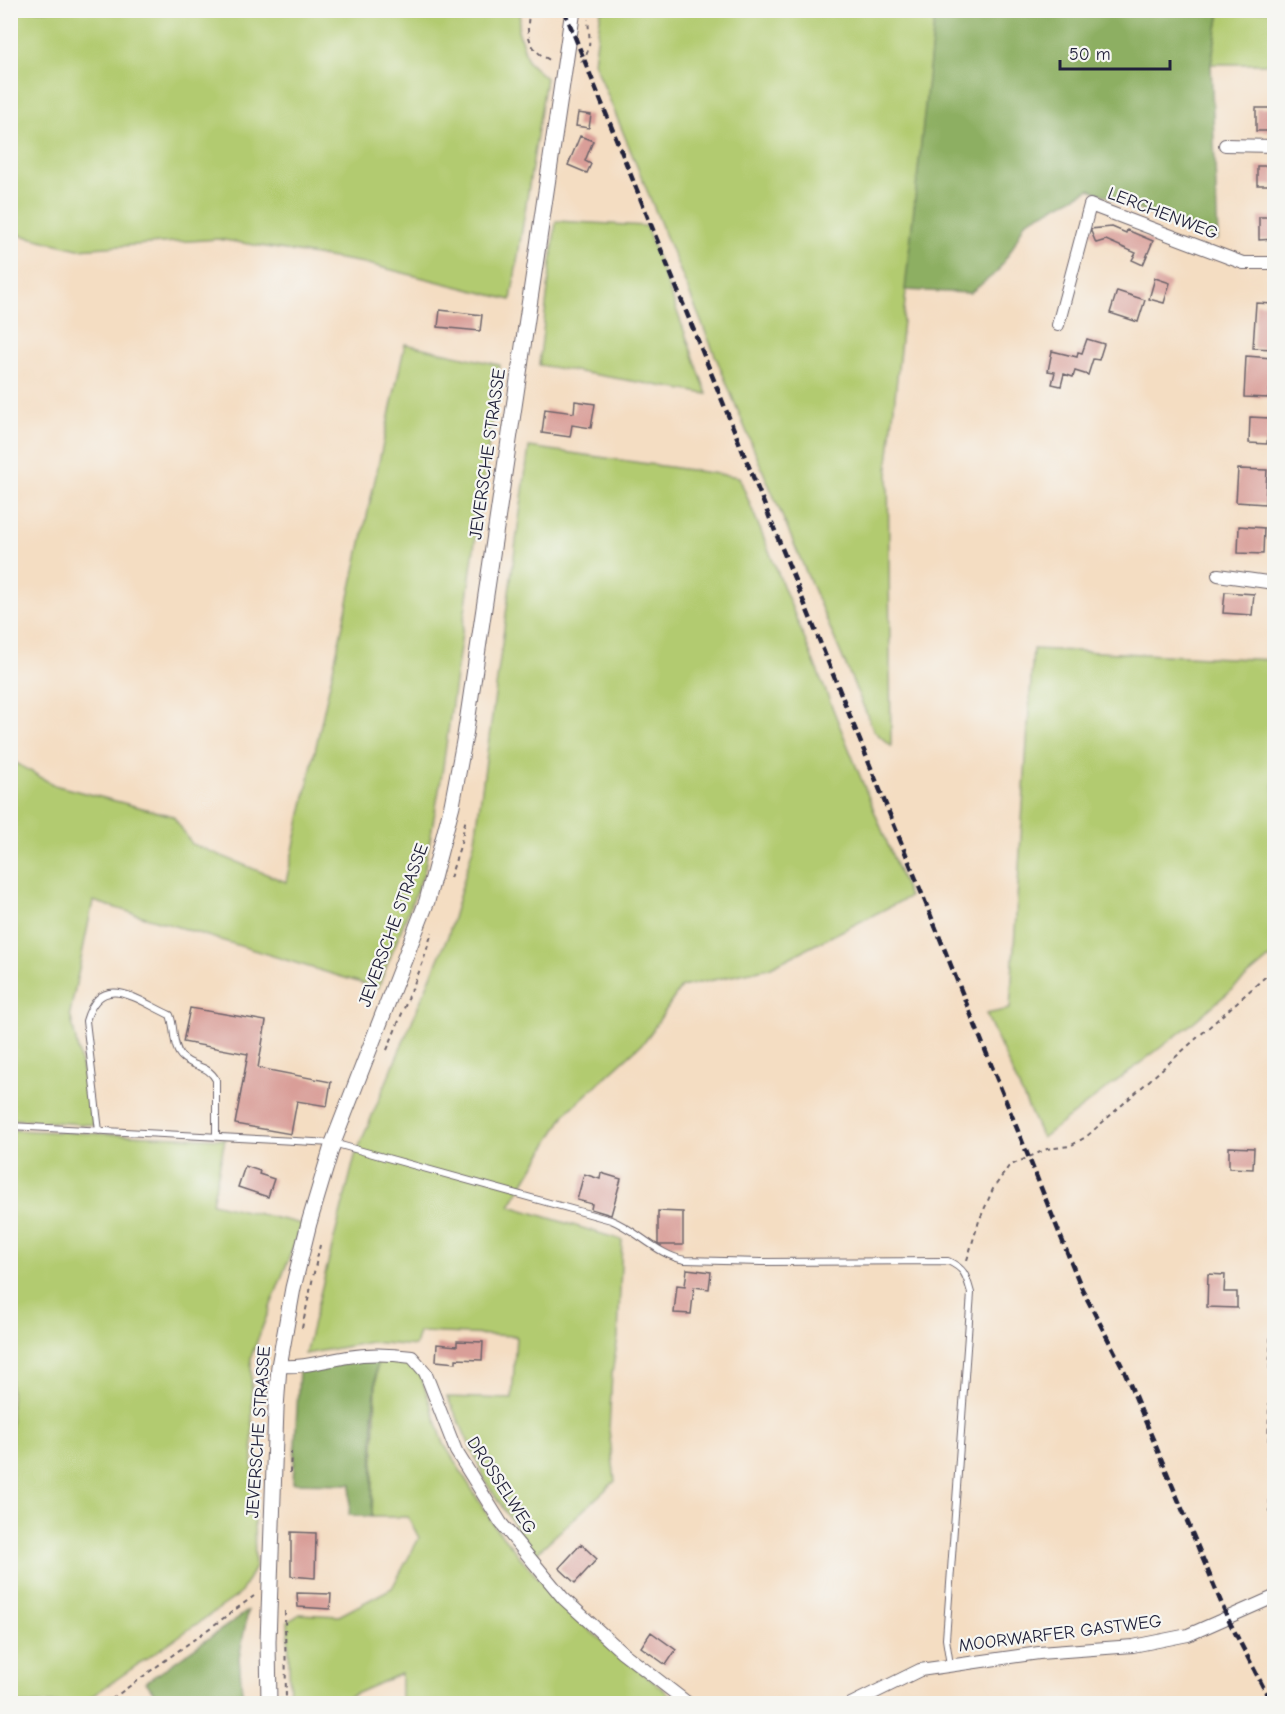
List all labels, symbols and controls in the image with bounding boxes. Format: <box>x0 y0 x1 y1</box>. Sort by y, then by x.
scale bar <box>1060 33 1170 71</box>
text: 50 m <box>1069 44 1111 65</box>
street label: LERCHENWEG <box>1105 183 1221 244</box>
street label: JEVERSCHE STRASSE <box>465 367 510 541</box>
street label: JEVERSCHE STRASSE <box>354 840 433 1010</box>
street label: JEVERSCHE STRASSE <box>242 1345 275 1519</box>
street label: DROSSELWEG <box>462 1433 541 1538</box>
street label: MOORWARFER GASTWEG <box>957 1611 1163 1656</box>

